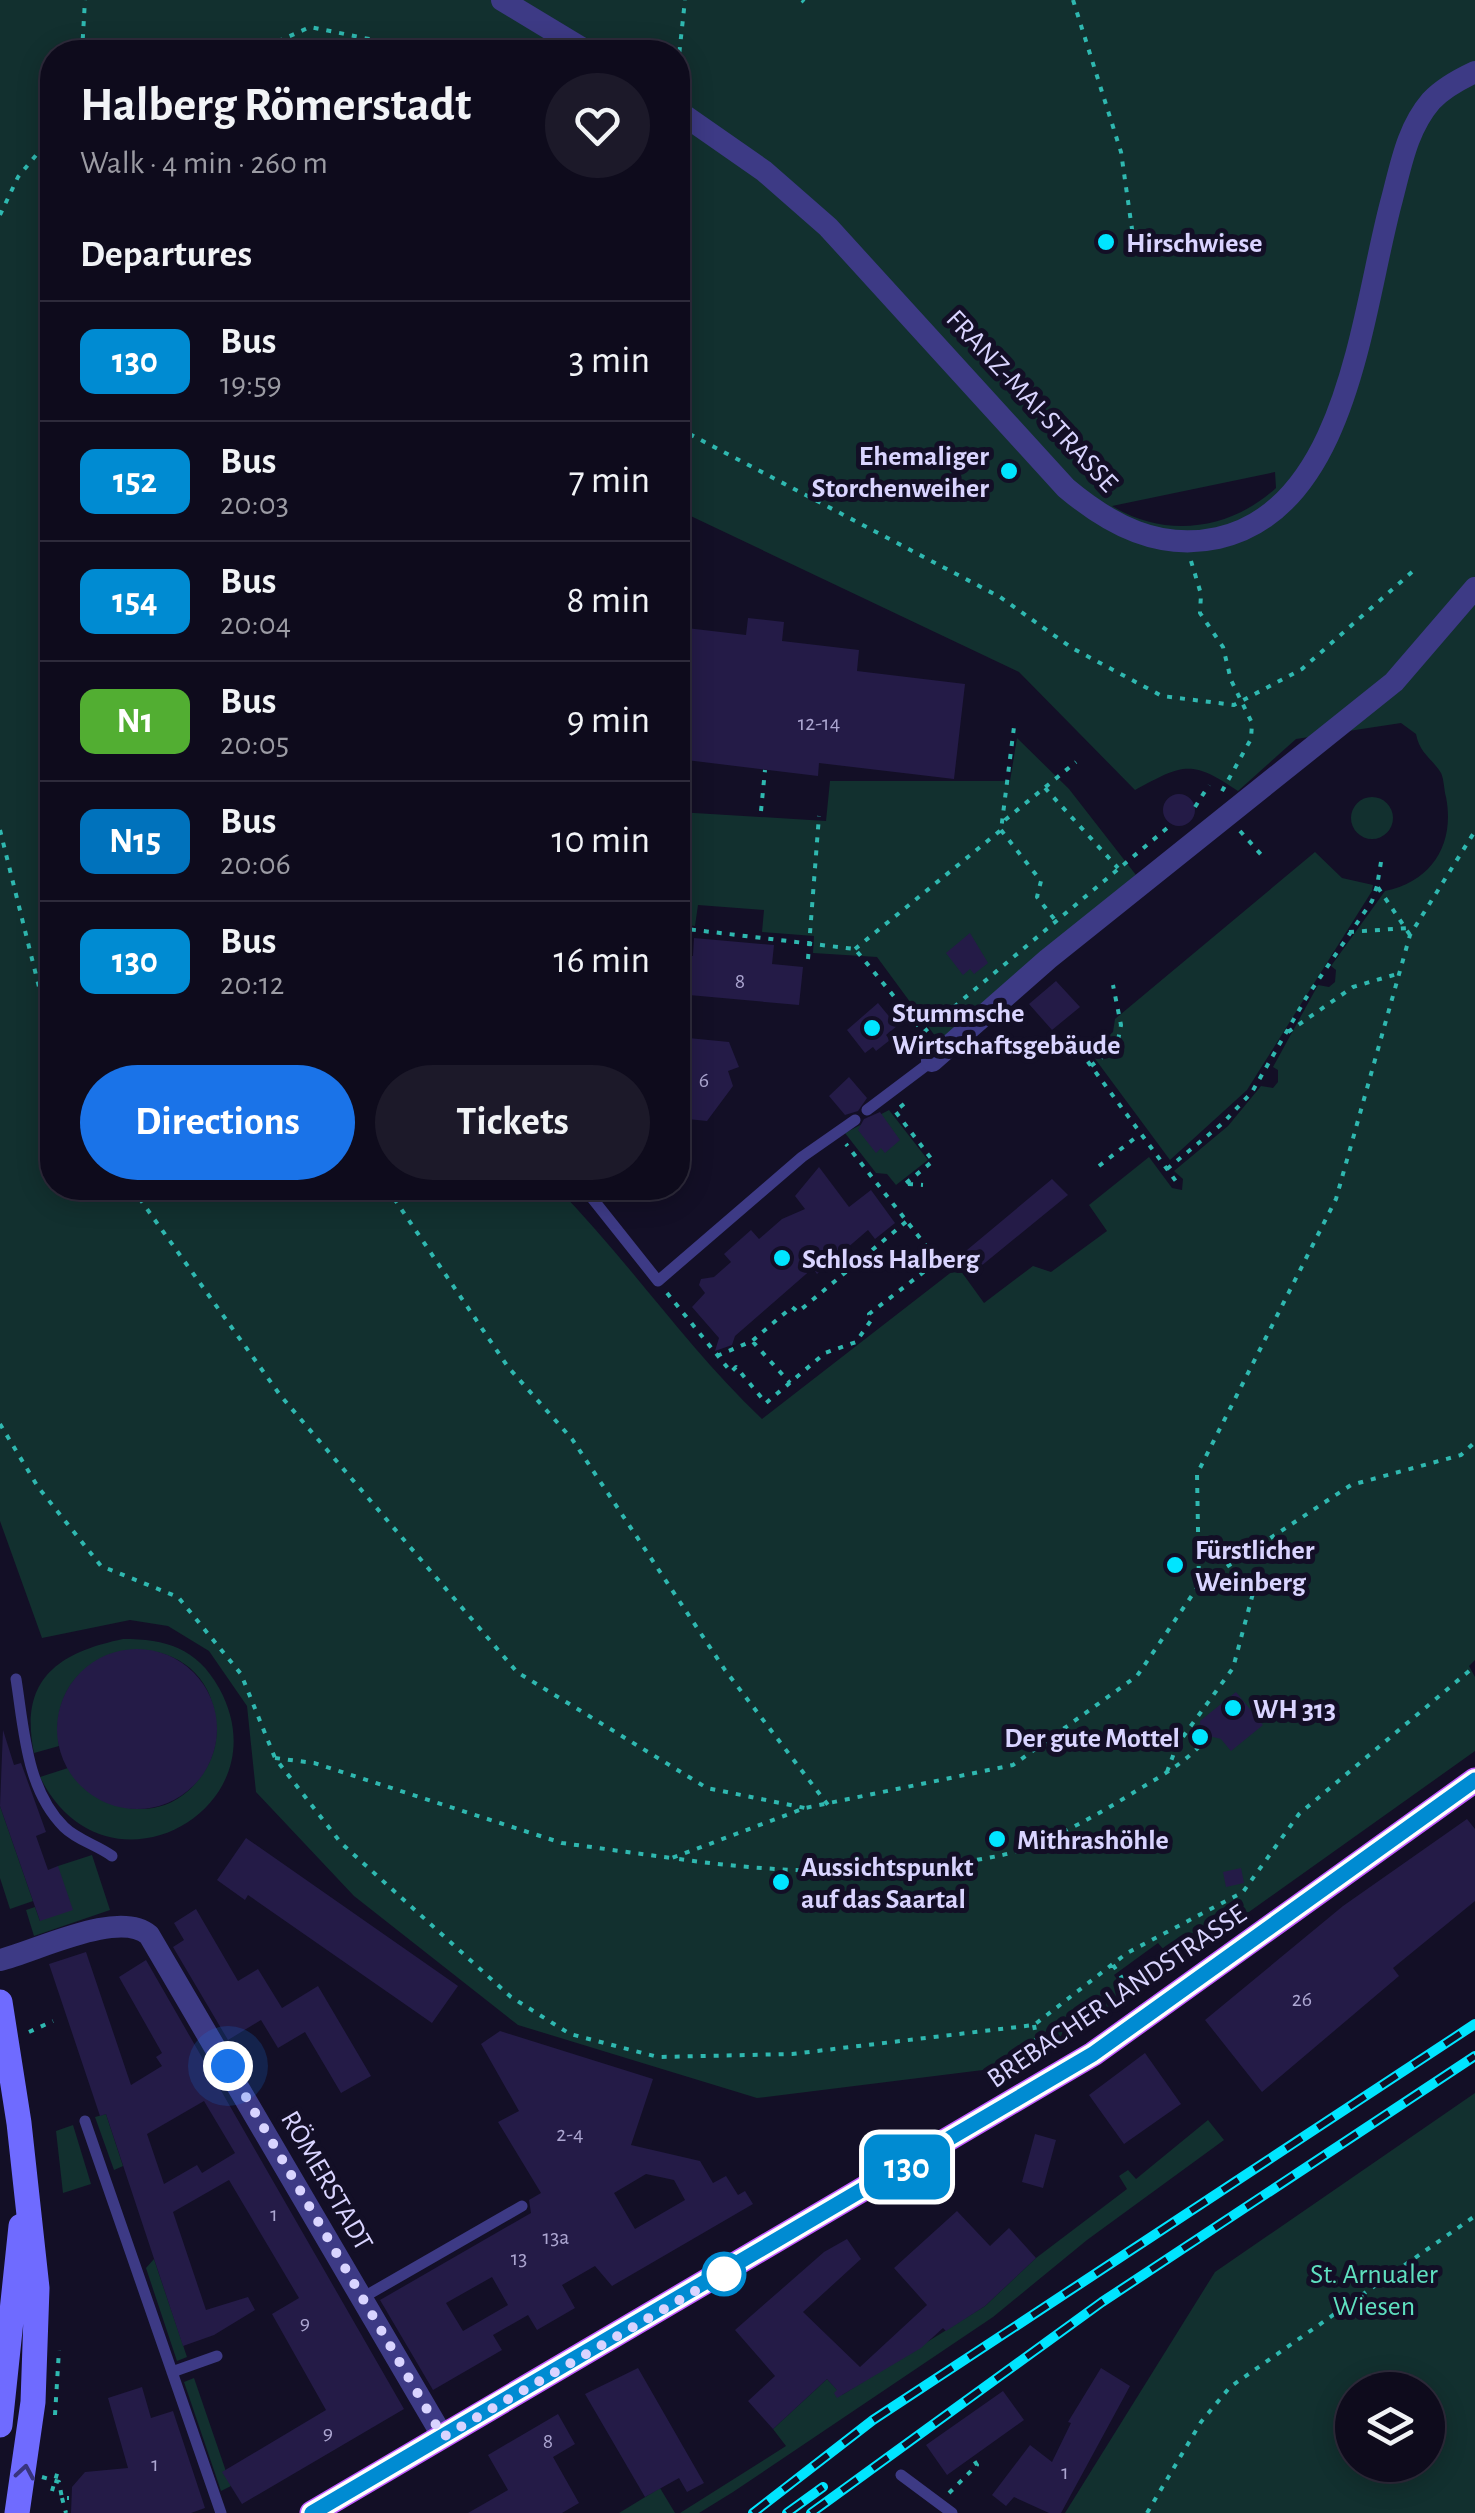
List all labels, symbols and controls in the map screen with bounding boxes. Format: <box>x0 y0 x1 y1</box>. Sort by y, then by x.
button: heart <box>545 73 650 178</box>
text: Halberg Römerstadt <box>80 82 471 130</box>
text: Walk · 4 min · 260 m <box>80 147 328 179</box>
place label: Hirschwiese <box>1126 230 1263 258</box>
marker: Hirschwiese <box>1095 231 1117 253</box>
text: Departures <box>80 236 252 274</box>
street label: FRANZ-MAI-STRASSE <box>940 305 1123 498</box>
text: Bus <box>220 323 276 361</box>
text: 3 min <box>569 342 650 380</box>
text: 130 <box>112 344 158 379</box>
text: 19:59 <box>220 368 282 400</box>
text: Bus <box>220 443 276 481</box>
place label: Ehemaliger Storchenweiher <box>812 443 989 503</box>
marker: Ehemaliger Storchenweiher <box>998 460 1020 482</box>
text: 7 min <box>569 462 650 500</box>
text: 152 <box>113 464 157 499</box>
text: 20:03 <box>220 488 289 520</box>
text: Bus <box>220 563 276 601</box>
text: 8 min <box>567 582 650 620</box>
text: 154 <box>112 584 158 619</box>
text: 20:04 <box>220 608 291 640</box>
text: Bus <box>220 683 276 721</box>
text: 9 min <box>567 702 650 740</box>
text: N1 <box>117 704 153 739</box>
house number: 12-14 <box>798 712 840 734</box>
text: 20:05 <box>220 728 289 760</box>
text: Bus <box>220 803 276 841</box>
text: 10 min <box>551 822 650 860</box>
text: N15 <box>109 824 161 859</box>
text: 20:06 <box>220 848 291 880</box>
text: Bus <box>220 923 276 961</box>
text: 16 min <box>554 942 650 980</box>
text: 130 <box>112 944 158 979</box>
text: 20:12 <box>220 968 284 1000</box>
house number: 8 <box>735 970 745 992</box>
place label: Stummsche Wirtschaftsgebäude <box>892 1000 1121 1060</box>
marker: Stummsche Wirtschaftsgebäude <box>861 1017 883 1039</box>
button: Directions <box>80 1065 355 1180</box>
button: Tickets <box>375 1065 650 1180</box>
house number: 6 <box>699 1069 709 1091</box>
place label: Schloss Halberg <box>802 1246 980 1274</box>
marker: Schloss Halberg <box>771 1247 793 1269</box>
place label: Fürstlicher Weinberg <box>1195 1537 1315 1597</box>
marker: Fürstlicher Weinberg <box>1164 1554 1186 1576</box>
place label: WH 313 <box>1253 1696 1336 1724</box>
marker: WH 313 <box>1222 1697 1244 1719</box>
place label: Der gute Mottel <box>1004 1725 1180 1753</box>
marker: Der gute Mottel <box>1189 1726 1211 1748</box>
place label: Mithrashöhle <box>1017 1827 1169 1855</box>
marker: Mithrashöhle <box>986 1828 1008 1850</box>
place label: Aussichtspunkt auf das Saartal <box>801 1854 974 1914</box>
marker: Aussichtspunkt auf das Saartal <box>770 1871 792 1893</box>
street label: BREBACHER LANDSTRASSE <box>983 1900 1252 2094</box>
house number: 26 <box>1292 1988 1312 2010</box>
your location <box>203 2041 253 2091</box>
street label: RÖMERSTADT <box>275 2105 379 2256</box>
house number: 2-4 <box>556 2123 584 2145</box>
line badge: 130 <box>850 2134 964 2200</box>
text: 130 <box>884 2150 930 2185</box>
house number: 1 <box>270 2203 278 2225</box>
house number: 13a <box>543 2226 569 2248</box>
house number: 13 <box>511 2247 527 2269</box>
unlabelled marker <box>703 2253 745 2295</box>
park label: St. Arnualer Wiesen <box>1310 2261 1438 2321</box>
house number: 9 <box>300 2311 310 2333</box>
map controls <box>1335 2372 1445 2482</box>
button: layers <box>1335 2372 1445 2482</box>
house number: 9 <box>323 2421 333 2443</box>
house number: 8 <box>543 2430 553 2452</box>
house number: 1 <box>151 2453 159 2475</box>
house number: 1 <box>1061 2461 1069 2483</box>
one-way arrow <box>14 2464 35 2480</box>

